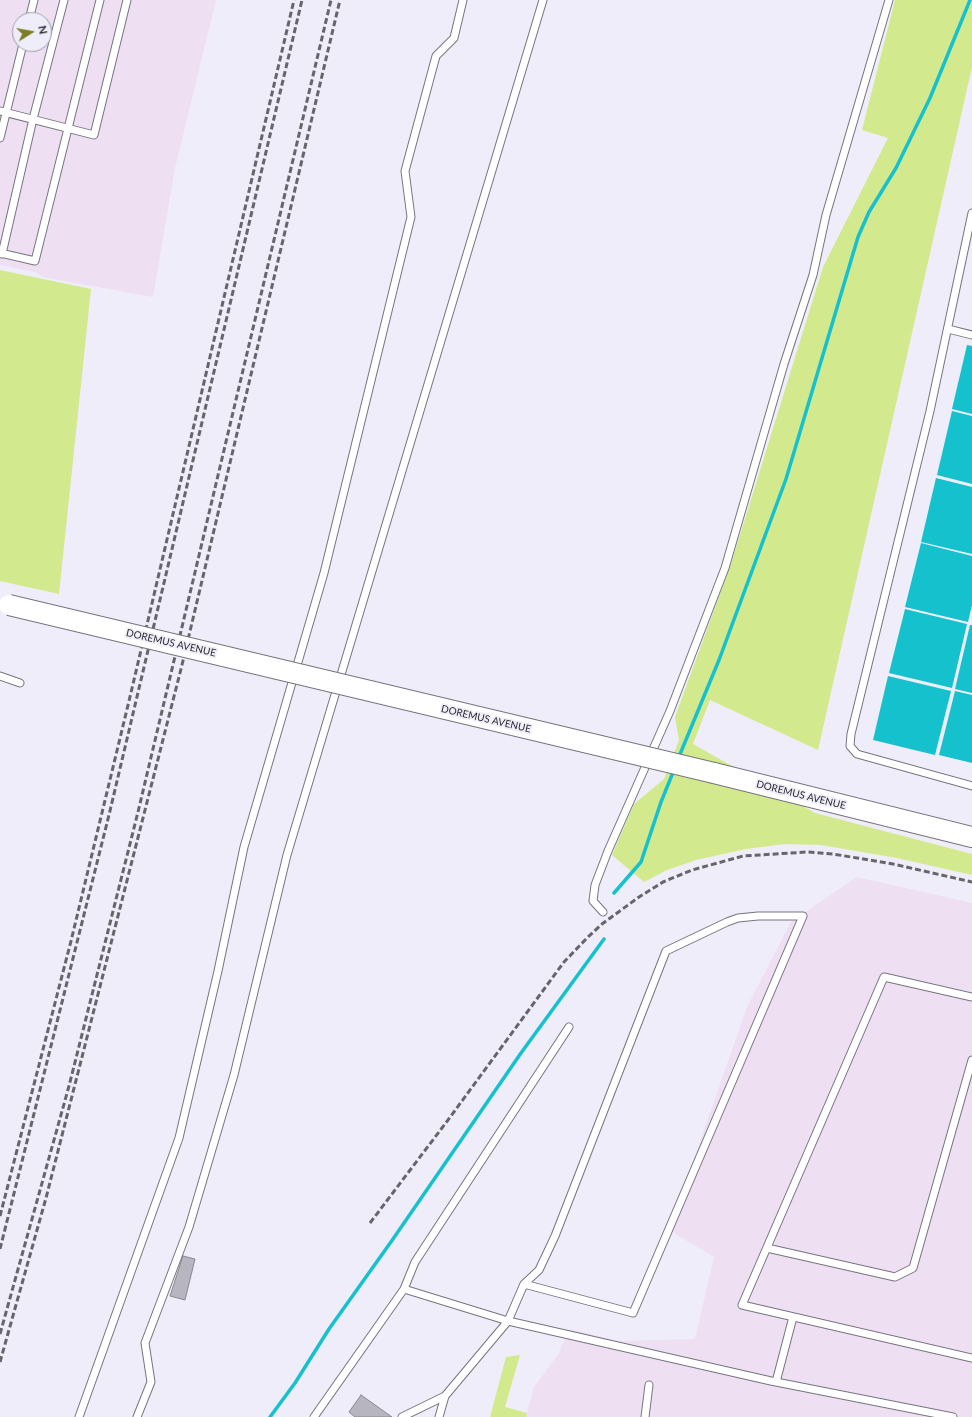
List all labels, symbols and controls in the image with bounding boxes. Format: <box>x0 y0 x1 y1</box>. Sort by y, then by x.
north arrow <box>12 12 52 52</box>
text: N <box>36 24 50 35</box>
street label: DOREMUS AVENUE <box>125 627 217 659</box>
street label: DOREMUS AVENUE <box>440 703 532 735</box>
street label: DOREMUS AVENUE <box>755 778 847 812</box>

